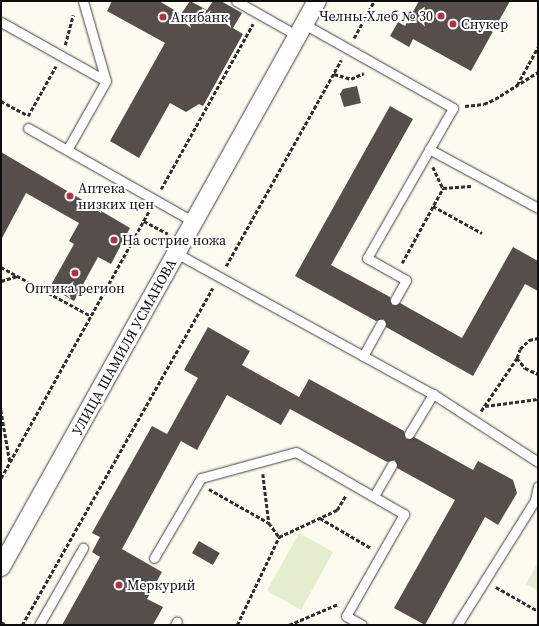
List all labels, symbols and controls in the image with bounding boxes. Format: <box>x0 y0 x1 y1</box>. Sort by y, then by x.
place label: Челны-Хлеб № 30 <box>319 8 433 24</box>
place label: Акибанк <box>171 9 228 25</box>
marker: Челны-Хлеб № 30 <box>436 11 446 21</box>
marker: Акибанк <box>158 12 168 22</box>
place label: Снукер <box>461 16 508 32</box>
marker: Снукер <box>448 19 458 29</box>
place label: Аптека низких цен <box>78 180 154 212</box>
marker: Аптека низких цен <box>65 191 75 201</box>
place label: На острие ножа <box>122 232 226 248</box>
marker: На острие ножа <box>109 235 119 245</box>
street label: УЛИЦА ШАМИЛЯ УСМАНОВА <box>68 256 180 438</box>
marker: Оптика регион <box>70 268 80 278</box>
place label: Оптика регион <box>25 280 125 296</box>
place label: Меркурий <box>127 577 196 593</box>
marker: Меркурий <box>114 580 124 590</box>

